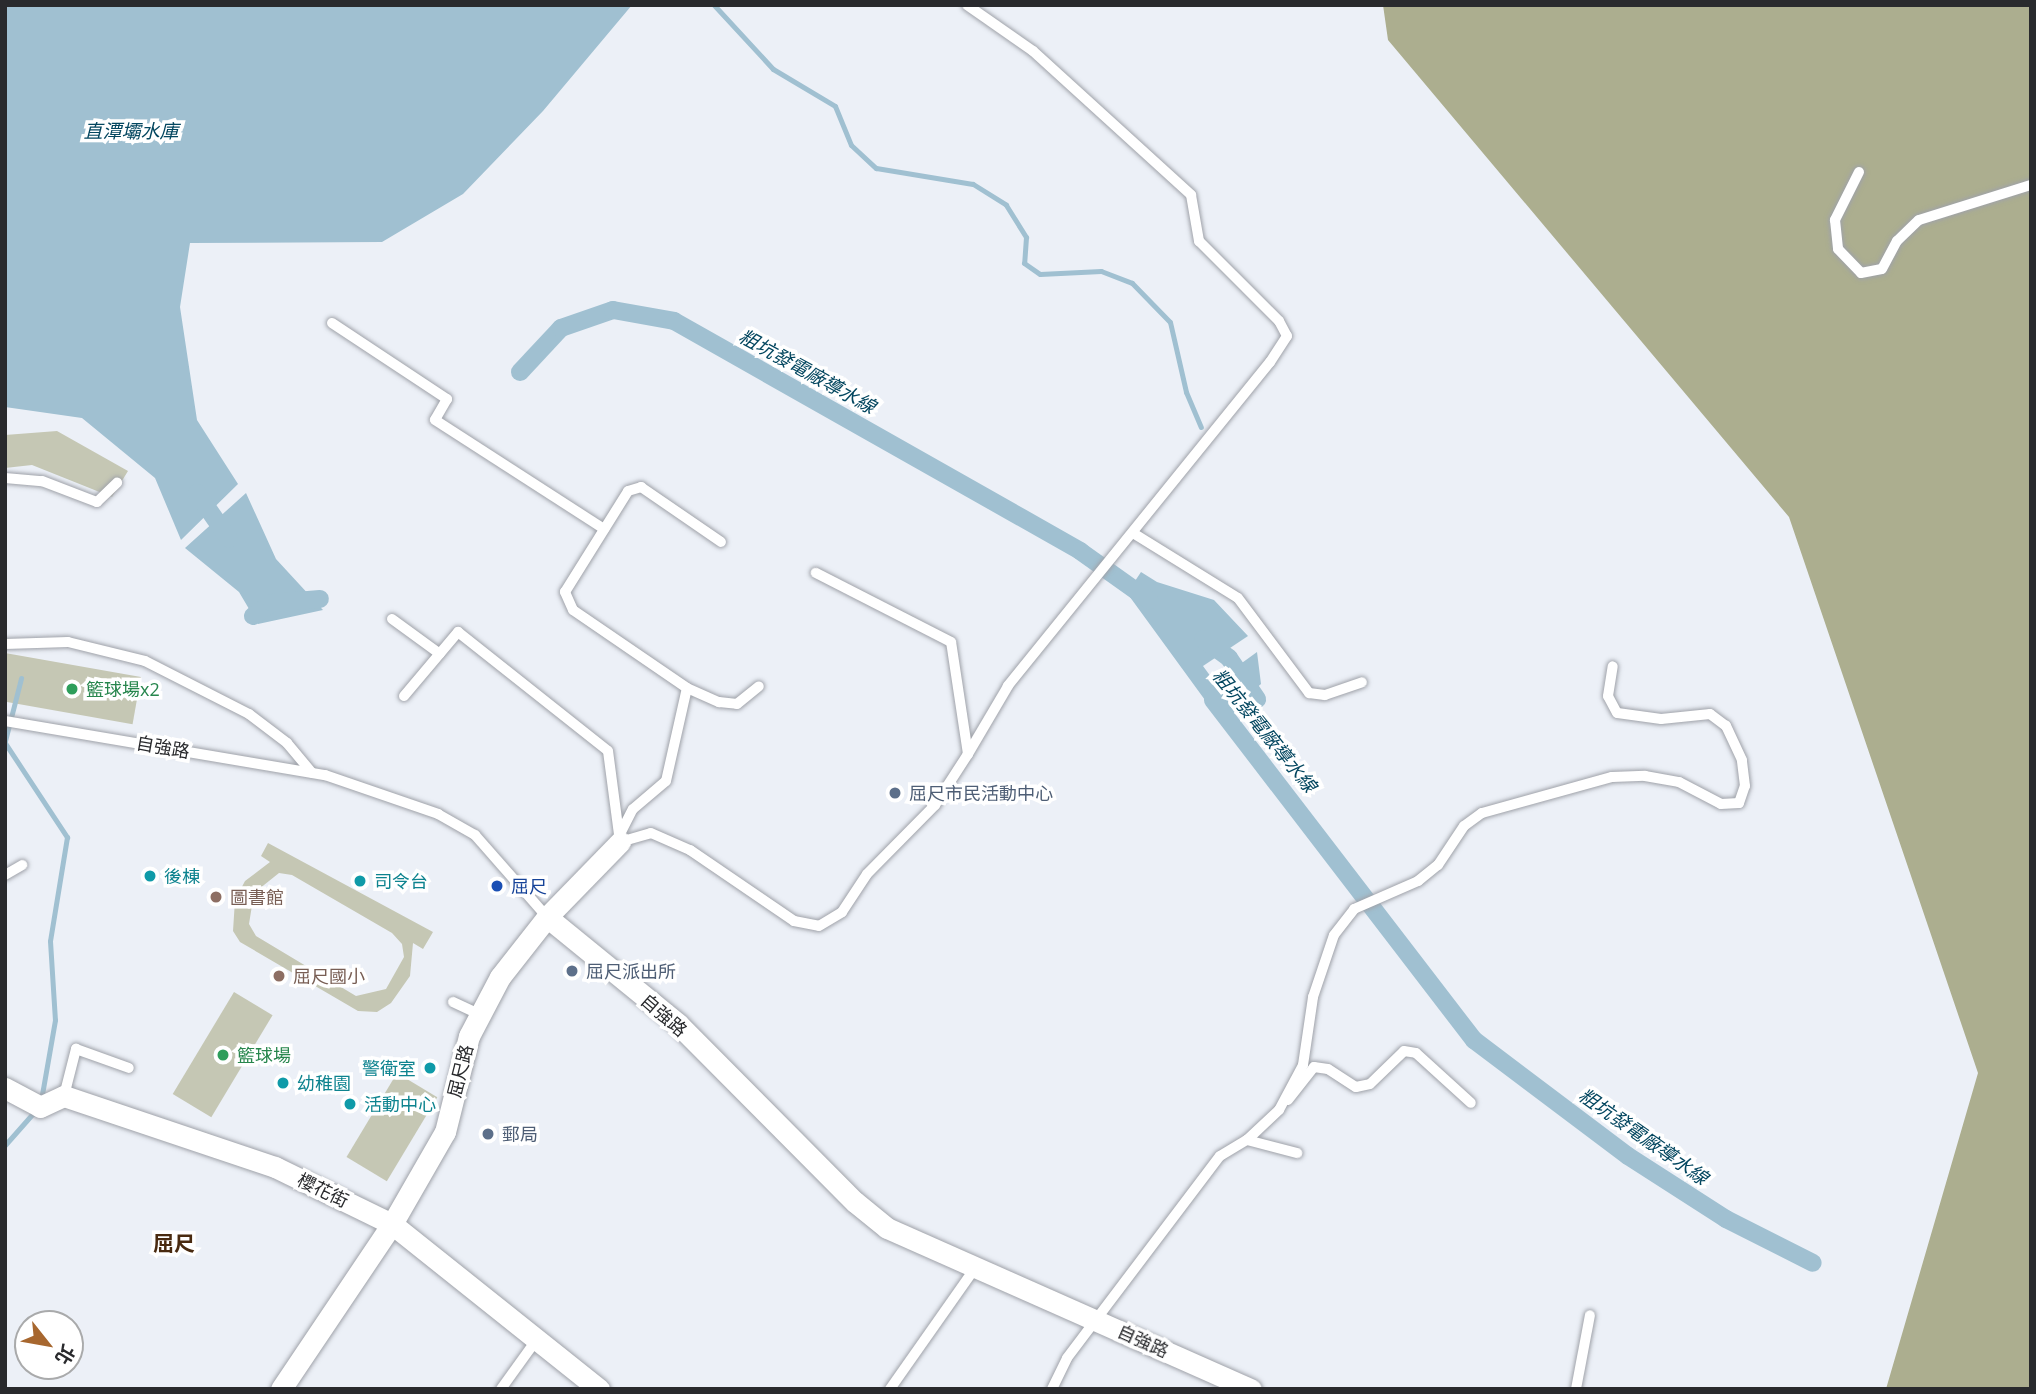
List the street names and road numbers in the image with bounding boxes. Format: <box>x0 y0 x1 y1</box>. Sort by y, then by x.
street label: 自強路 <box>135 732 191 762</box>
street label: 自強路 <box>637 989 691 1041</box>
street label: 屈尺路 <box>443 1042 477 1100</box>
street label: 櫻花街 <box>294 1168 352 1212</box>
street label: 自強路 <box>1114 1320 1172 1362</box>

